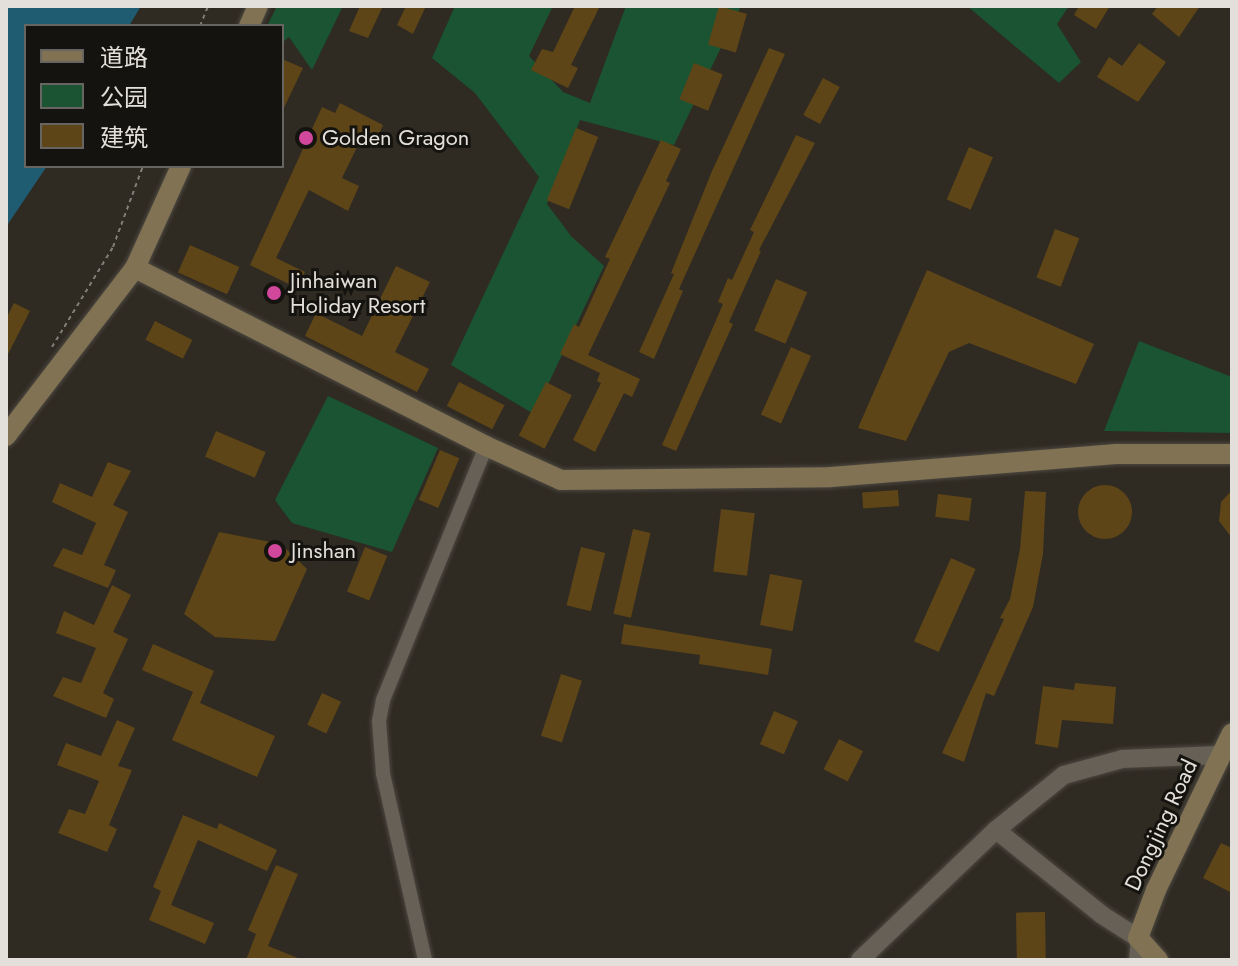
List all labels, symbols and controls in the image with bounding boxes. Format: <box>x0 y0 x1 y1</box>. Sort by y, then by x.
legend <box>24 24 284 168</box>
text: 道路 <box>100 40 148 75</box>
text: 公园 <box>100 80 148 115</box>
text: 建筑 <box>100 120 148 155</box>
place label: Golden Gragon <box>322 125 469 151</box>
marker: Golden Gragon <box>297 129 315 147</box>
place label: Jinhaiwan Holiday Resort <box>290 267 425 318</box>
marker: Jinhaiwan Holiday Resort <box>265 284 283 302</box>
place label: Jinshan <box>291 538 356 564</box>
marker: Jinshan <box>266 542 284 560</box>
street label: Dongjing Road <box>1119 755 1203 895</box>

